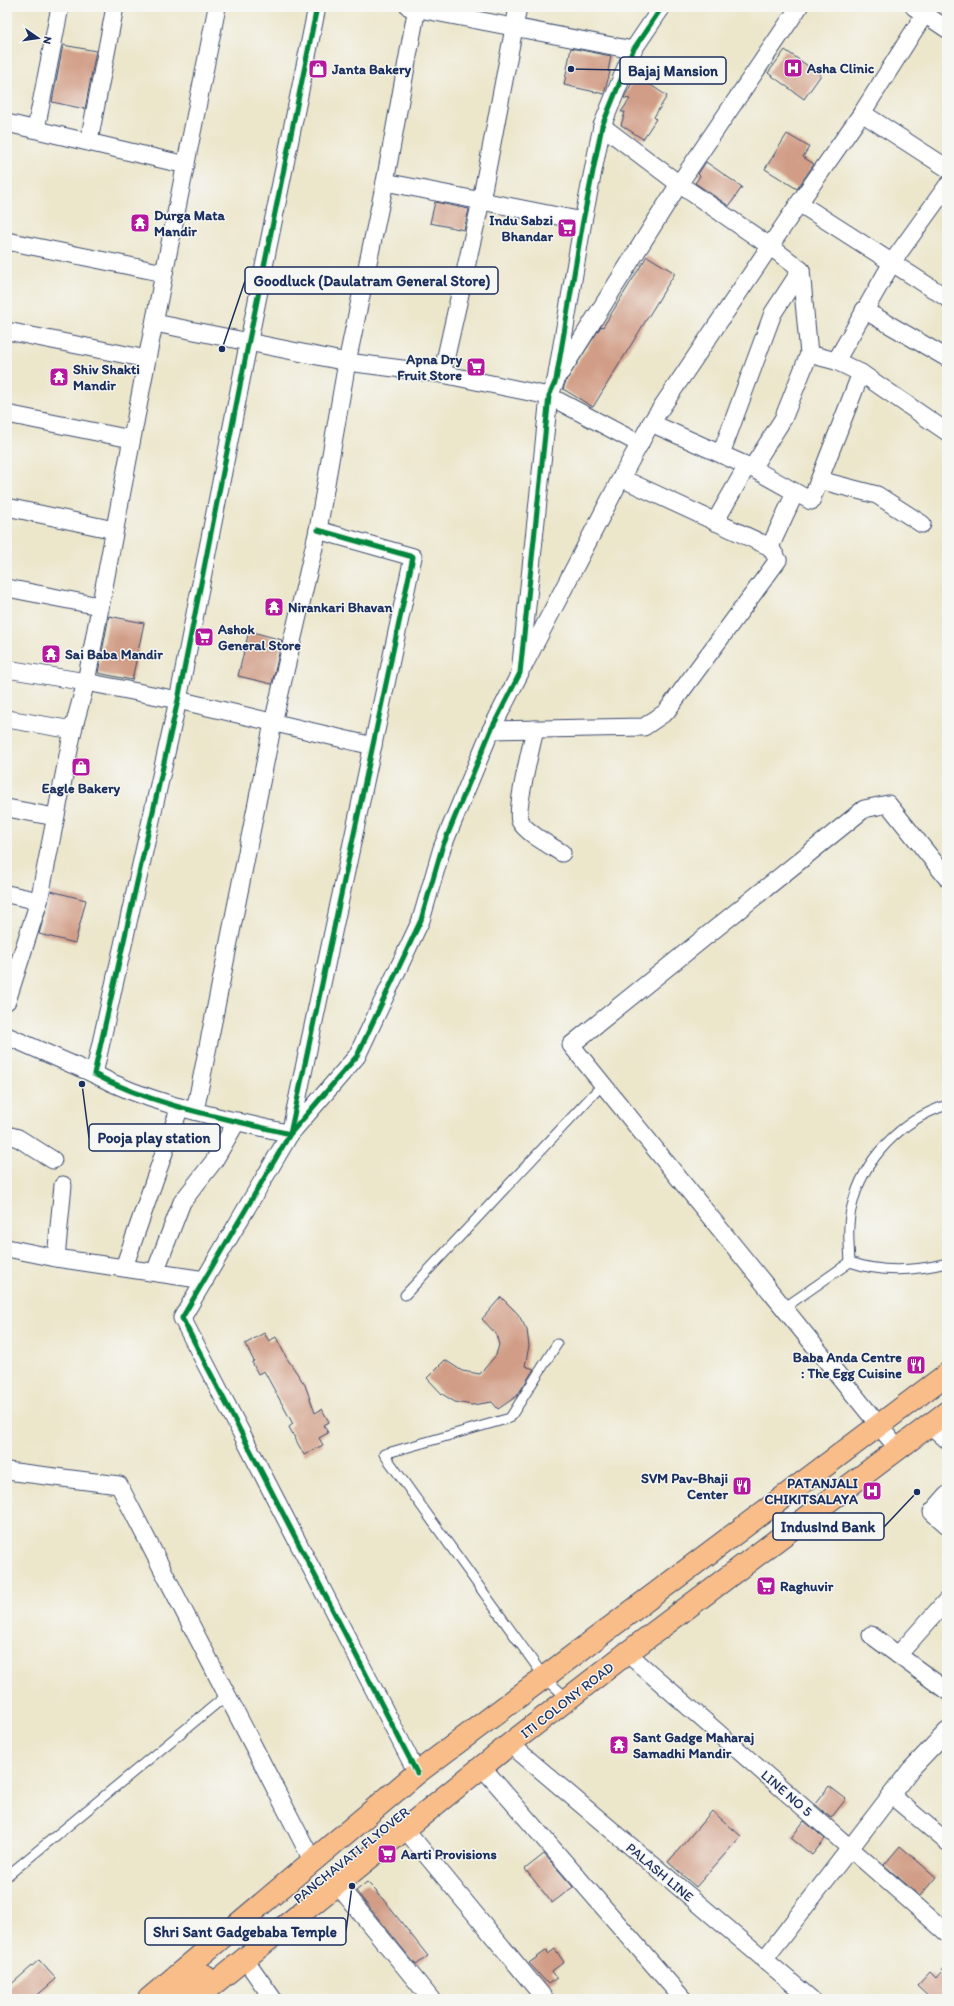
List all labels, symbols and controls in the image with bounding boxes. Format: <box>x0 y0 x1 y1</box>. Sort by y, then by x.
north arrow <box>18 18 58 58</box>
text: N <box>40 35 54 45</box>
callout: Bajaj Mansion <box>620 57 726 84</box>
hospital icon: Asha Clinic <box>782 57 804 79</box>
shop icon: Janta Bakery <box>307 58 329 80</box>
place label: Asha Clinic <box>806 60 875 77</box>
place label: Janta Bakery <box>331 61 412 78</box>
text: Bajaj Mansion <box>628 62 719 81</box>
place label: Durga Mata Mandir <box>154 207 226 240</box>
temple icon: Durga Mata Mandir <box>129 212 151 234</box>
place label: Indu Sabzi Bhandar <box>489 212 553 245</box>
supermarket icon: Indu Sabzi Bhandar <box>556 217 578 239</box>
callout: Goodluck (Daulatram General Store) <box>245 267 498 294</box>
text: Goodluck (Daulatram General Store) <box>254 272 490 291</box>
place label: Apna Dry Fruit Store <box>397 351 462 384</box>
supermarket icon: Apna Dry Fruit Store <box>465 356 487 378</box>
place label: Shiv Shakti Mandir <box>73 361 140 394</box>
temple icon: Shiv Shakti Mandir <box>48 366 70 388</box>
temple icon: Nirankari Bhavan <box>263 596 285 618</box>
place label: Nirankari Bhavan <box>288 599 393 616</box>
place label: Ashok General Store <box>217 621 301 654</box>
supermarket icon: Ashok General Store <box>193 626 215 648</box>
temple icon: Sai Baba Mandir <box>40 643 62 665</box>
place label: Sai Baba Mandir <box>65 646 163 663</box>
shop icon: Eagle Bakery <box>70 756 92 778</box>
place label: Eagle Bakery <box>42 780 121 797</box>
callout: Pooja play station <box>89 1124 220 1151</box>
text: Pooja play station <box>98 1129 211 1148</box>
place label: Baba Anda Centre : The Egg Cuisine <box>793 1349 902 1382</box>
restaurant icon: Baba Anda Centre : The Egg Cuisine <box>905 1354 927 1376</box>
place label: SVM Pav-Bhaji Center <box>641 1470 728 1503</box>
restaurant icon: SVM Pav-Bhaji Center <box>731 1475 753 1497</box>
place label: PATANJALI CHIKITSALAYA <box>765 1475 859 1508</box>
hospital icon: PATANJALI CHIKITSALAYA <box>861 1480 883 1502</box>
callout: IndusInd Bank <box>773 1513 884 1540</box>
text: IndusInd Bank <box>781 1518 876 1536</box>
supermarket icon: Raghuvir <box>755 1575 777 1597</box>
place label: Raghuvir <box>780 1578 834 1595</box>
street label: ITI COLONY ROAD <box>517 1659 617 1742</box>
place label: Sant Gadge Maharaj Samadhi Mandir <box>633 1729 754 1762</box>
temple icon: Sant Gadge Maharaj Samadhi Mandir <box>608 1734 630 1756</box>
street label: LINE NO 5 <box>757 1766 816 1820</box>
street label: PANCHAVATI FLYOVER <box>290 1803 413 1907</box>
street label: PALASH LINE <box>623 1839 697 1906</box>
supermarket icon: Aarti Provisions <box>376 1843 398 1865</box>
place label: Aarti Provisions <box>400 1846 497 1863</box>
callout: Shri Sant Gadgebaba Temple <box>145 1918 346 1945</box>
text: Shri Sant Gadgebaba Temple <box>153 1923 337 1942</box>

